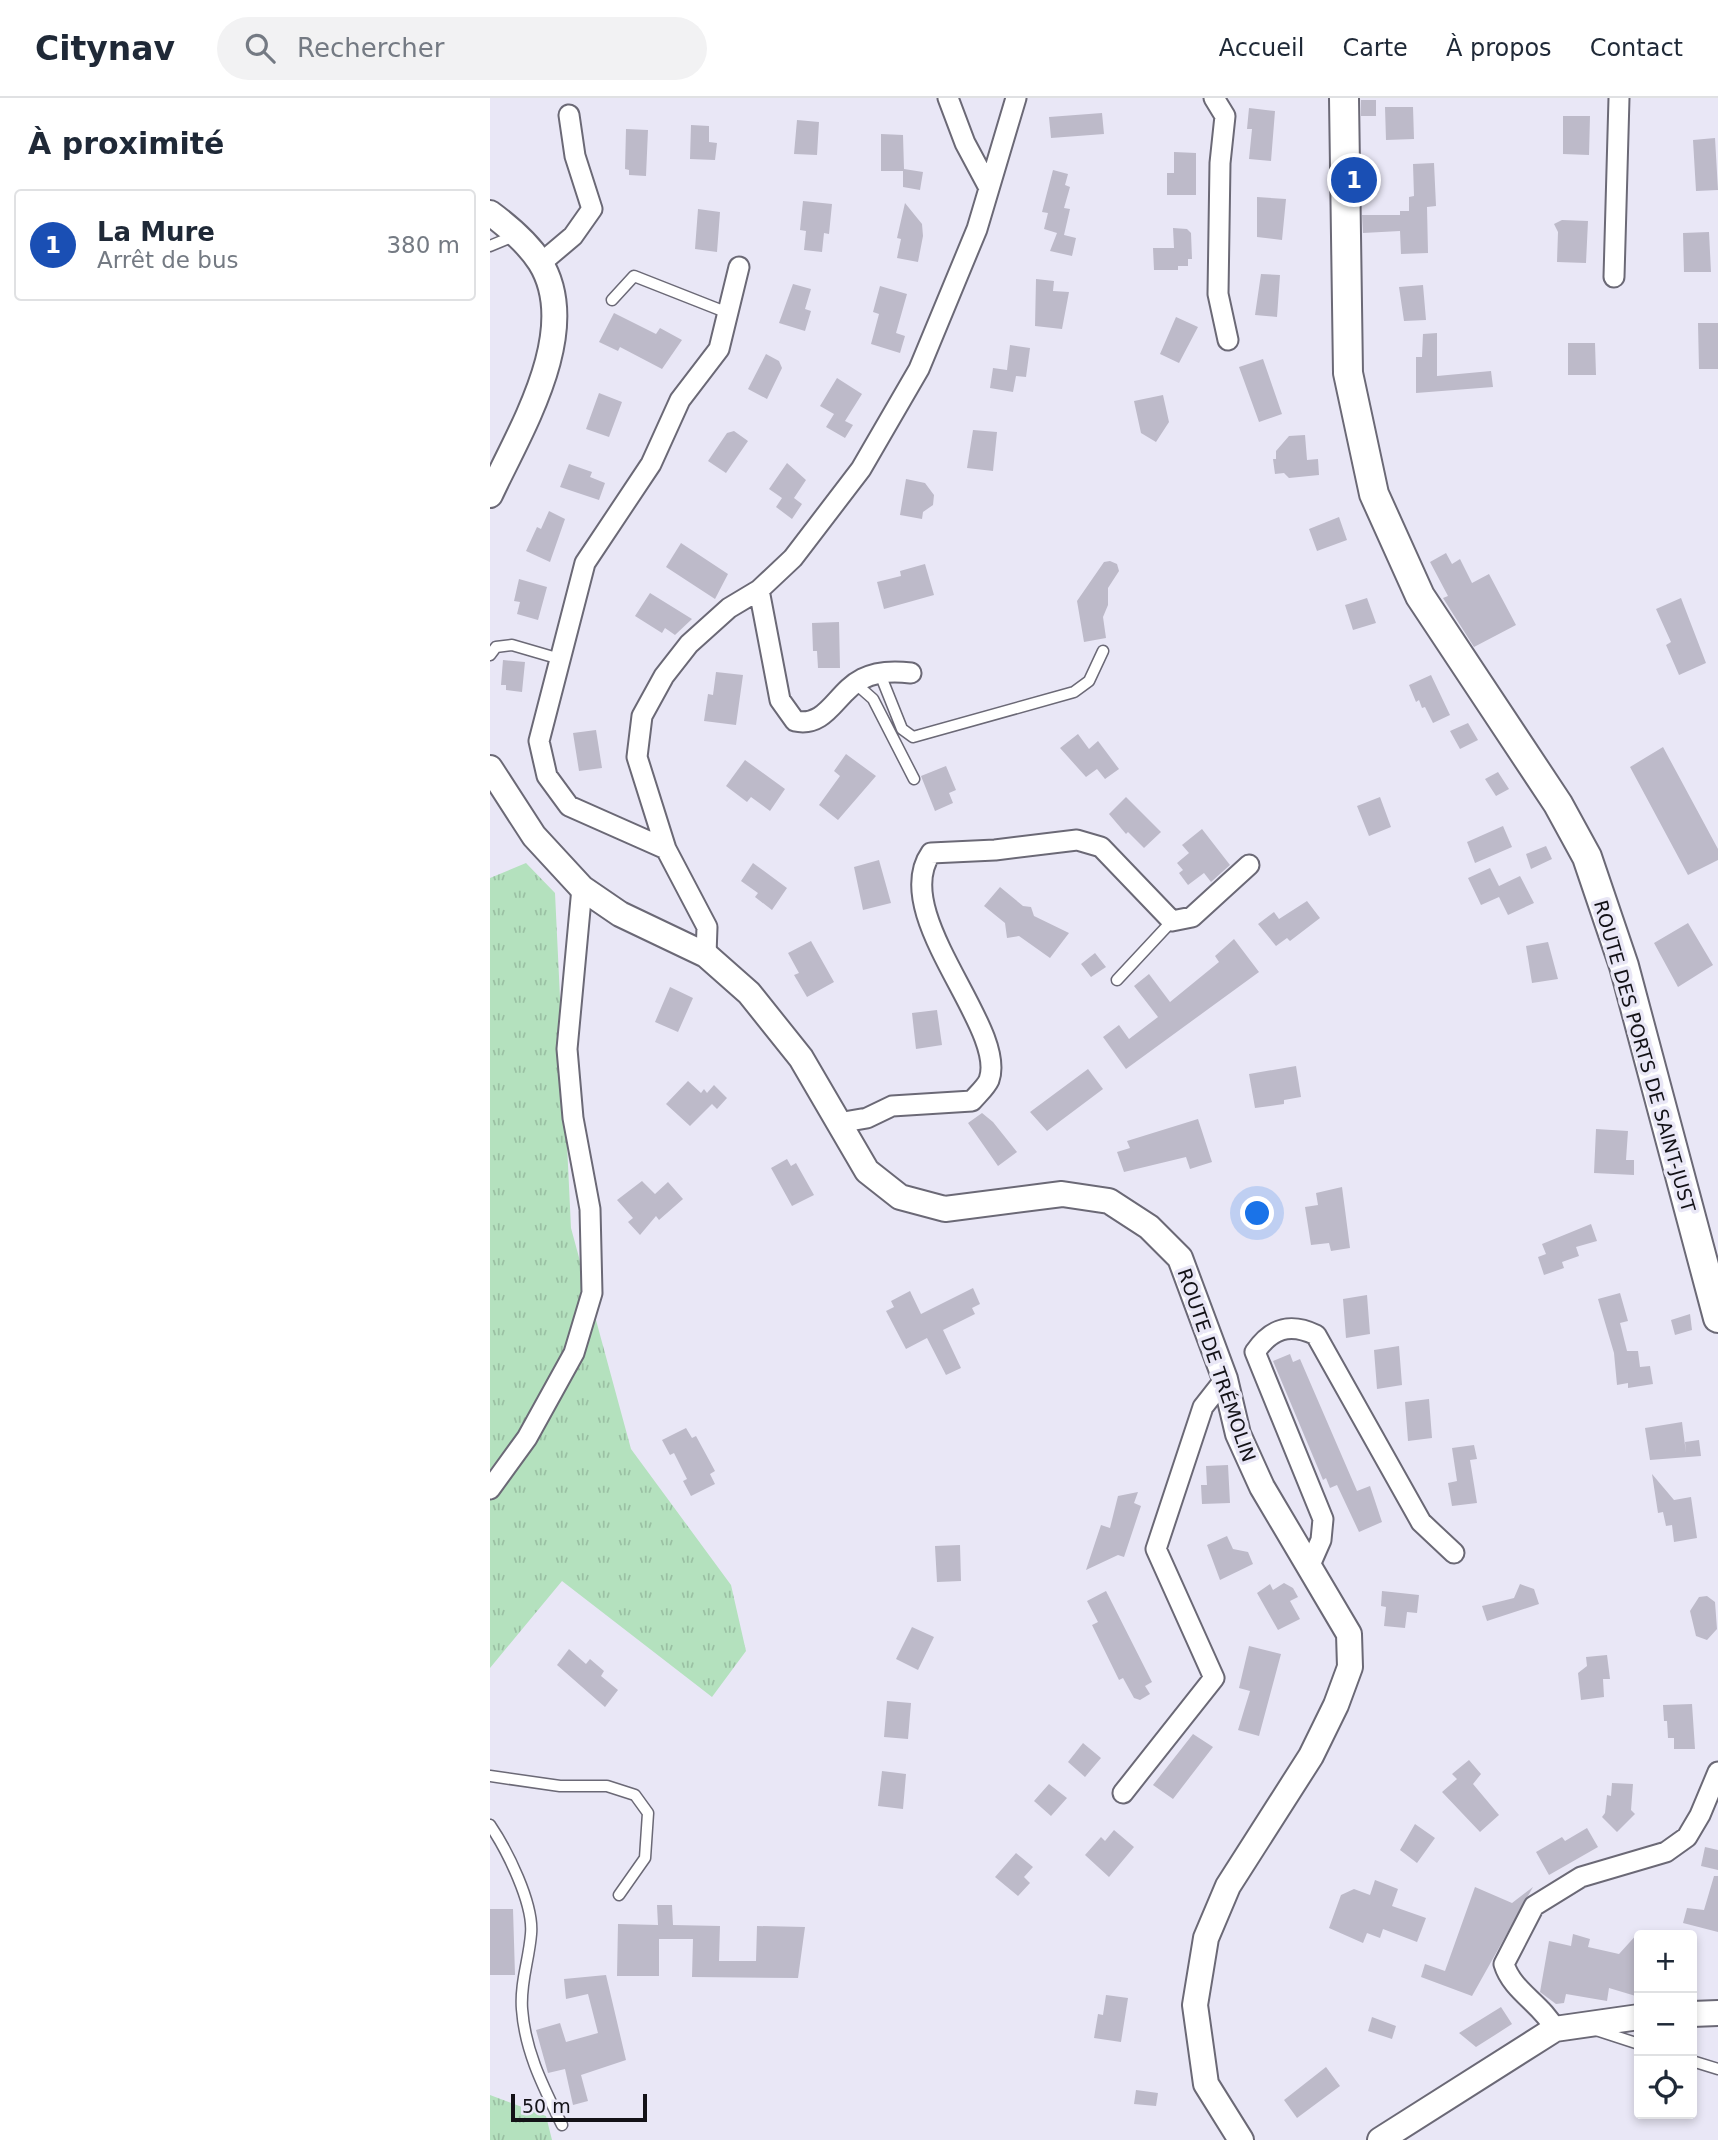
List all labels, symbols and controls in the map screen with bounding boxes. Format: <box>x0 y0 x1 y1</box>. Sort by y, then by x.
search box <box>217 17 707 80</box>
text: Citynav <box>35 29 175 68</box>
icon: search <box>241 29 279 67</box>
text: Rechercher <box>297 33 444 63</box>
text: Accueil <box>1219 34 1304 62</box>
text: Carte <box>1342 34 1408 62</box>
text: À propos <box>1446 34 1552 62</box>
text: Contact <box>1590 34 1683 62</box>
text: À proximité <box>28 126 224 161</box>
pin: 1 <box>1331 154 1377 206</box>
text: La Mure <box>97 217 215 247</box>
text: 1 <box>45 232 61 258</box>
text: 380 m <box>386 232 460 258</box>
text: Arrêt de bus <box>97 247 238 273</box>
street label: ROUTE DES PORTS DE SAINT-JUST <box>1590 898 1700 1215</box>
your location <box>1240 1196 1274 1230</box>
street label: ROUTE DE TRÉMOLIN <box>1174 1265 1260 1465</box>
map controls <box>1634 1930 1697 2119</box>
button: + <box>1634 1930 1697 1993</box>
button: − <box>1634 1993 1697 2056</box>
button: locate <box>1634 2056 1697 2119</box>
scale bar <box>511 2091 648 2123</box>
text: 50 m <box>522 2095 571 2117</box>

